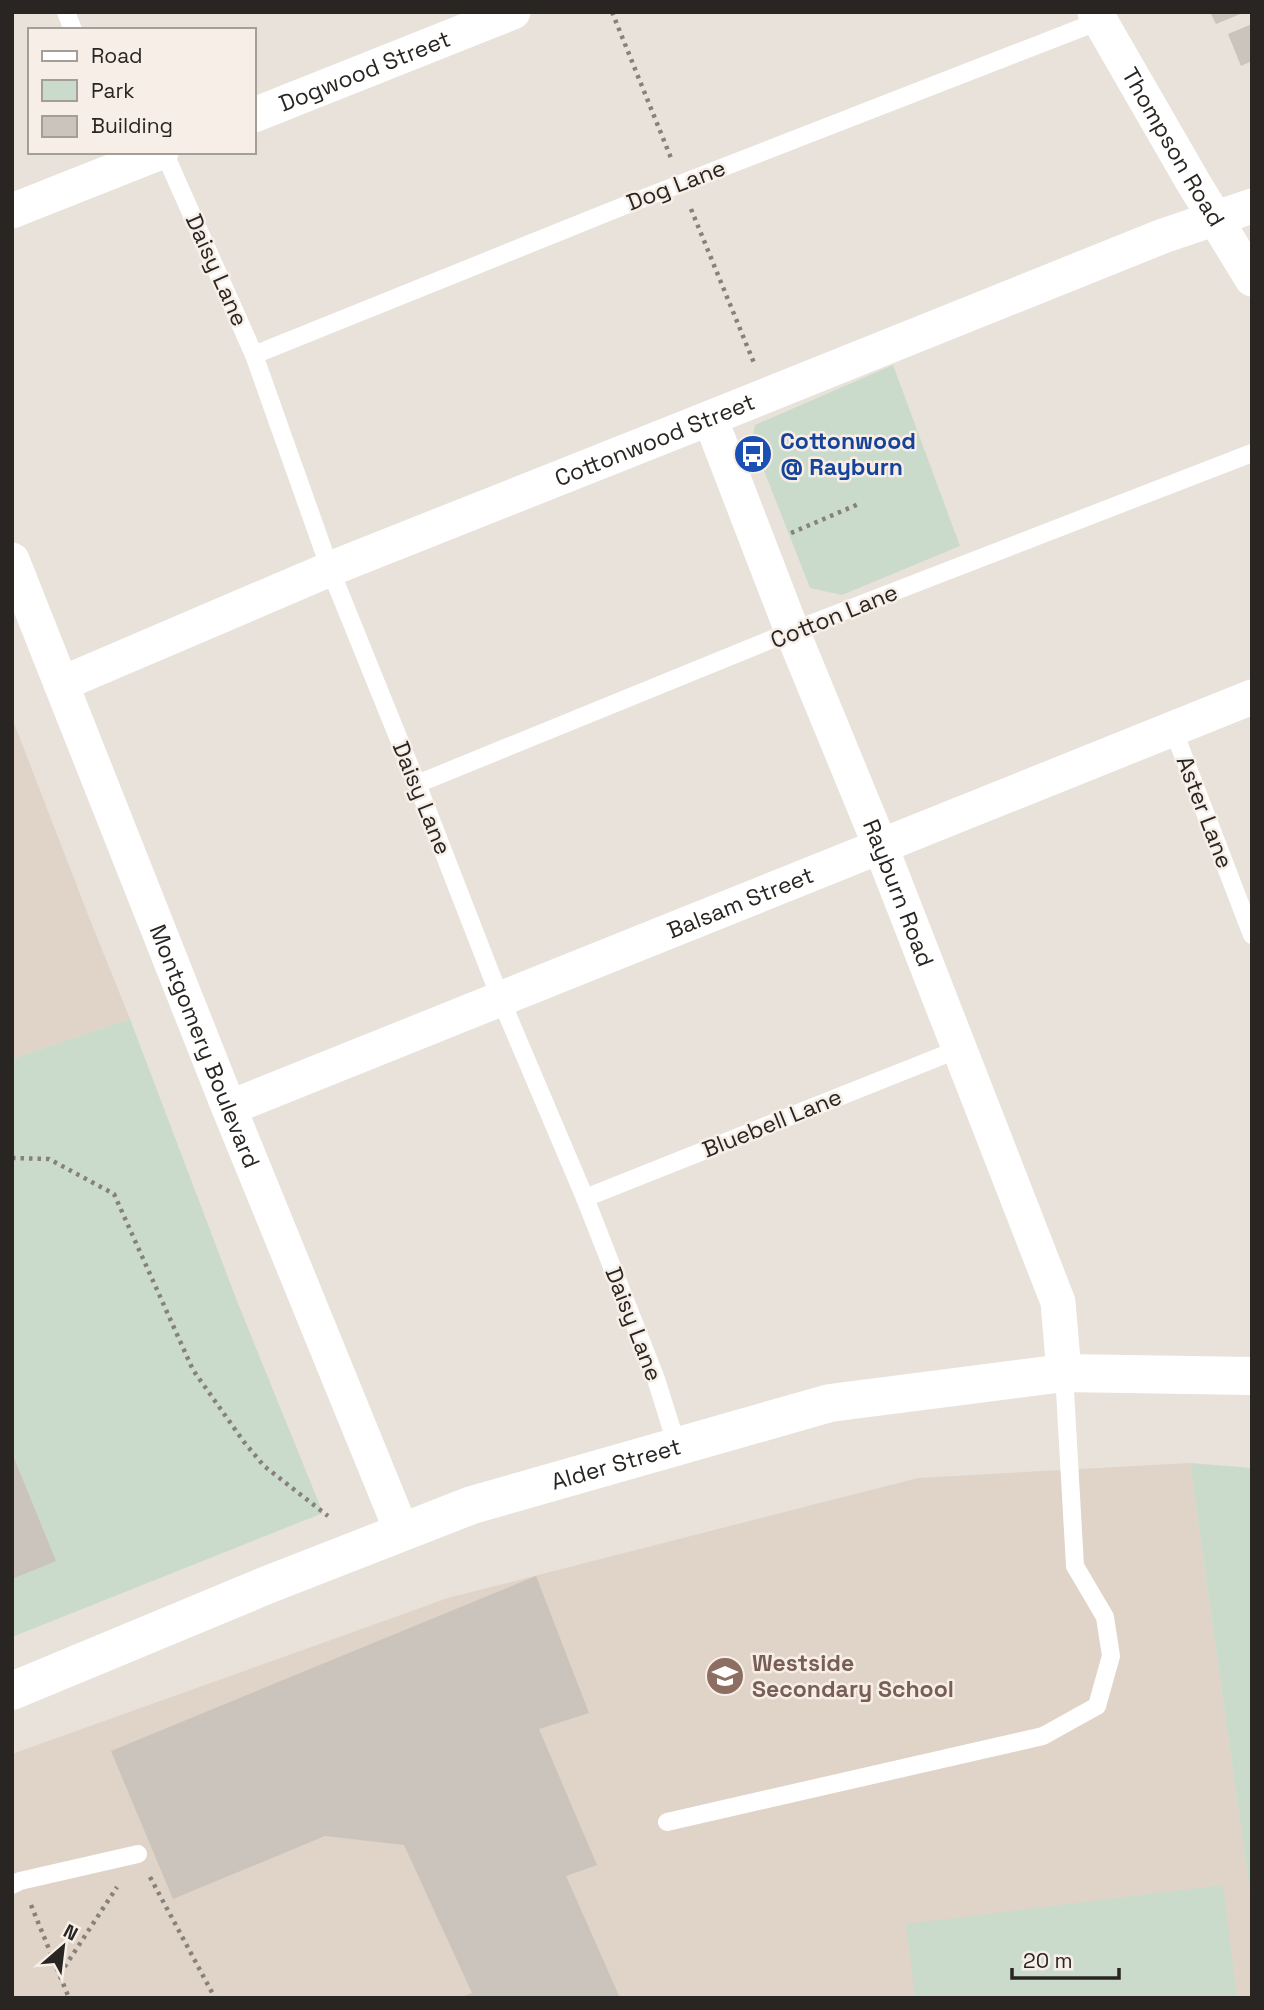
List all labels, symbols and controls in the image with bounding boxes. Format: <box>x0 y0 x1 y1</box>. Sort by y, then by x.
street label: Dogwood Street <box>274 23 455 119</box>
legend <box>28 28 256 154</box>
text: Road <box>91 42 143 69</box>
street label: Thompson Road <box>1115 62 1231 232</box>
text: Park <box>91 77 135 104</box>
text: Building <box>91 112 173 139</box>
street label: Dog Lane <box>622 152 730 218</box>
street label: Daisy Lane <box>179 209 255 331</box>
street label: Cottonwood Street <box>550 387 759 493</box>
place label: Cottonwood @ Rayburn <box>780 426 916 482</box>
bus stop icon: Cottonwood @ Rayburn <box>732 433 774 475</box>
street label: Cotton Lane <box>766 577 902 655</box>
street label: Daisy Lane <box>386 737 458 859</box>
street label: Aster Lane <box>1170 751 1240 873</box>
street label: Rayburn Road <box>856 815 941 971</box>
street label: Balsam Street <box>663 860 818 945</box>
street label: Montgomery Boulevard <box>143 920 267 1172</box>
street label: Bluebell Lane <box>698 1081 846 1165</box>
street label: Daisy Lane <box>599 1263 669 1385</box>
street label: Alder Street <box>548 1431 684 1497</box>
place label: Westside Secondary School <box>752 1648 954 1704</box>
school or university icon: Westside Secondary School <box>704 1655 746 1697</box>
north arrow <box>28 1912 98 1982</box>
text: N <box>59 1918 82 1946</box>
scale bar <box>1012 1937 1119 1981</box>
text: 20 m <box>1023 1947 1073 1974</box>

